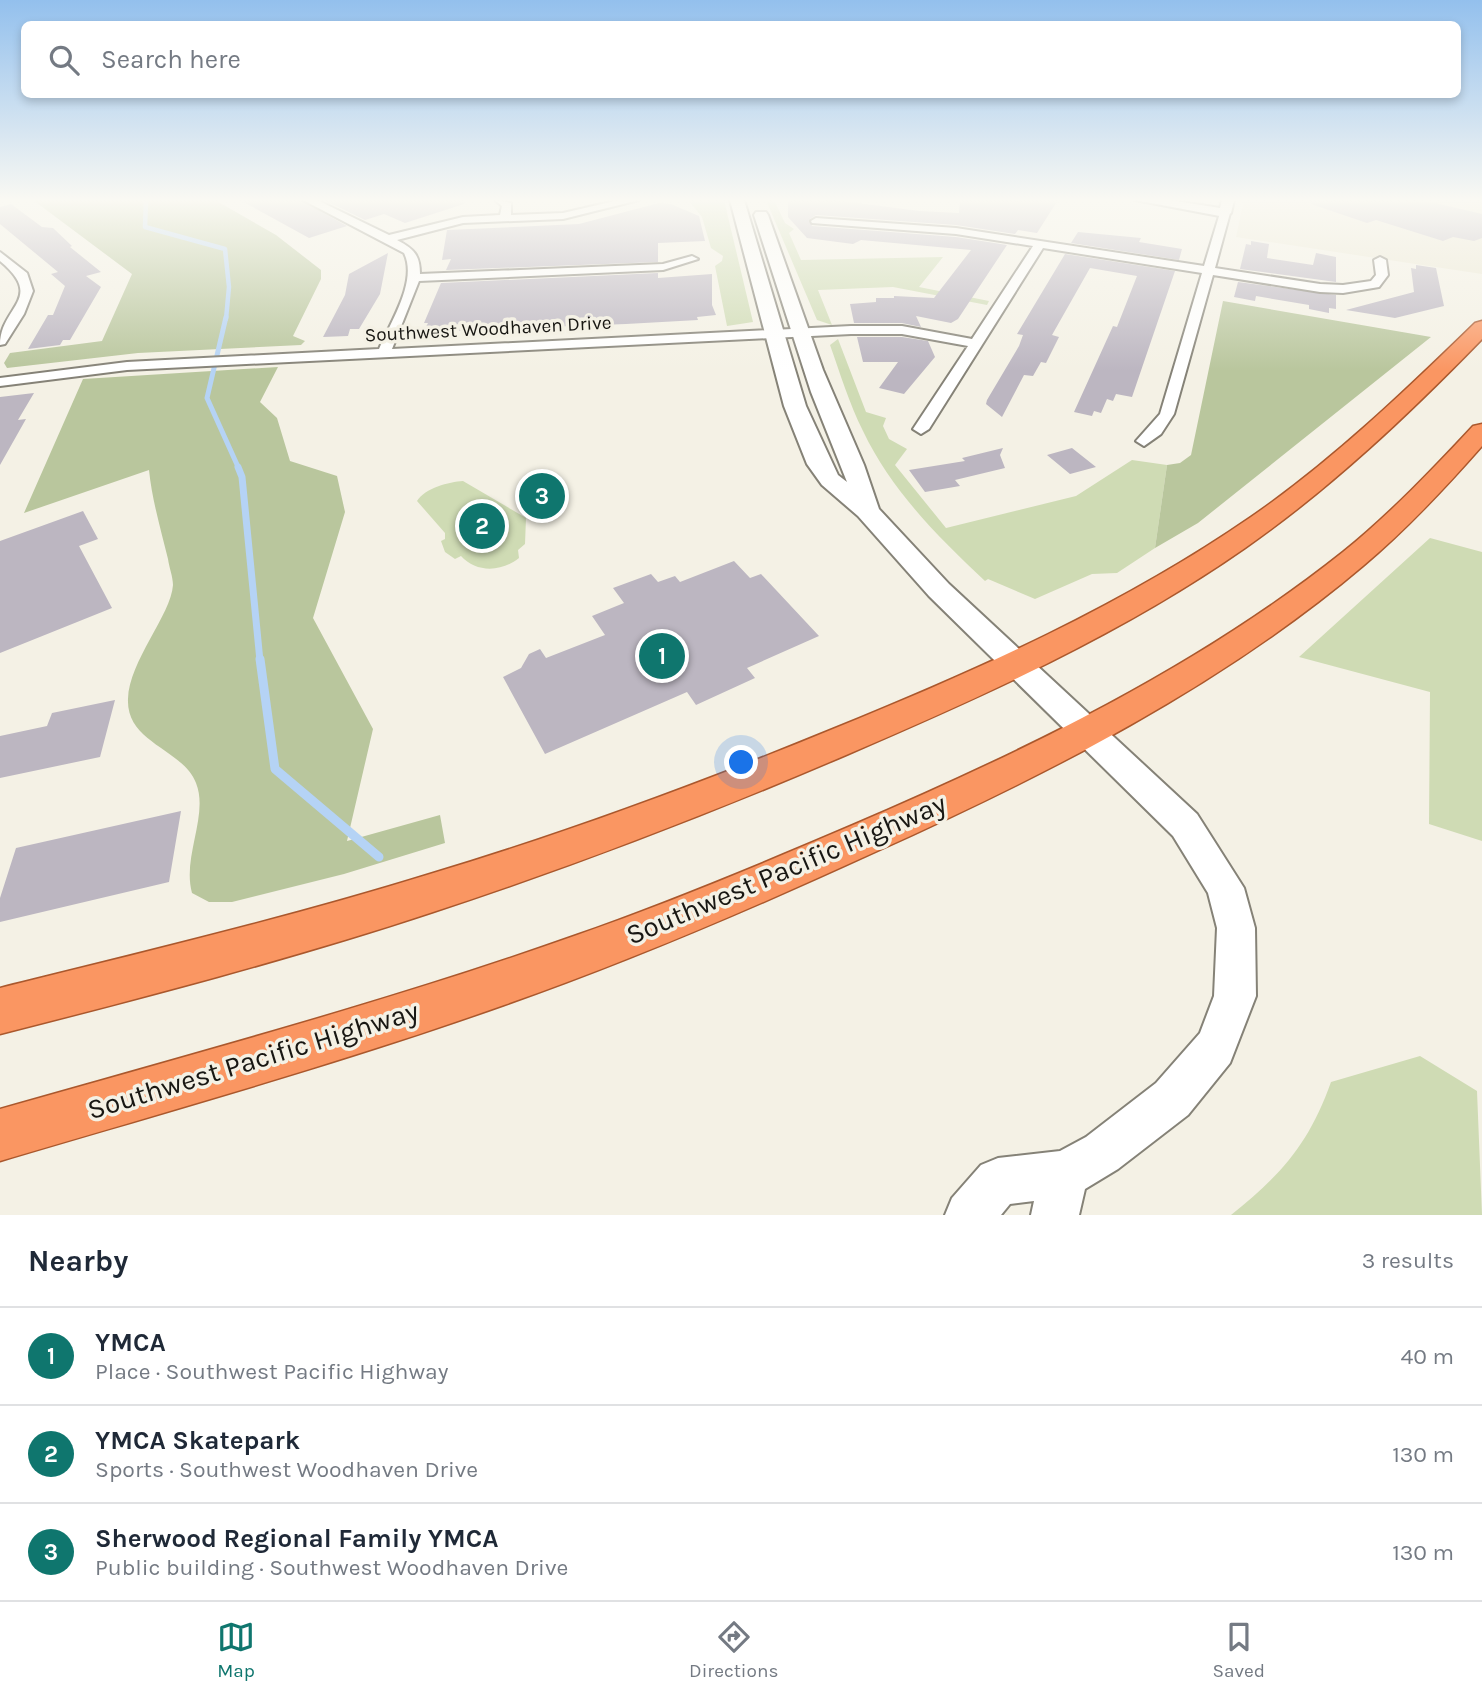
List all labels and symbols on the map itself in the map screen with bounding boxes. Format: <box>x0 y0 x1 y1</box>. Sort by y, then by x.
street label: Southwest Woodhaven Drive <box>364 312 612 346</box>
pin: 3 <box>519 470 565 522</box>
pin: 2 <box>459 500 505 552</box>
pin: 1 <box>639 630 685 682</box>
your location <box>724 745 758 779</box>
street label: Southwest Pacific Highway <box>621 787 951 951</box>
street label: Southwest Pacific Highway <box>83 994 423 1126</box>

